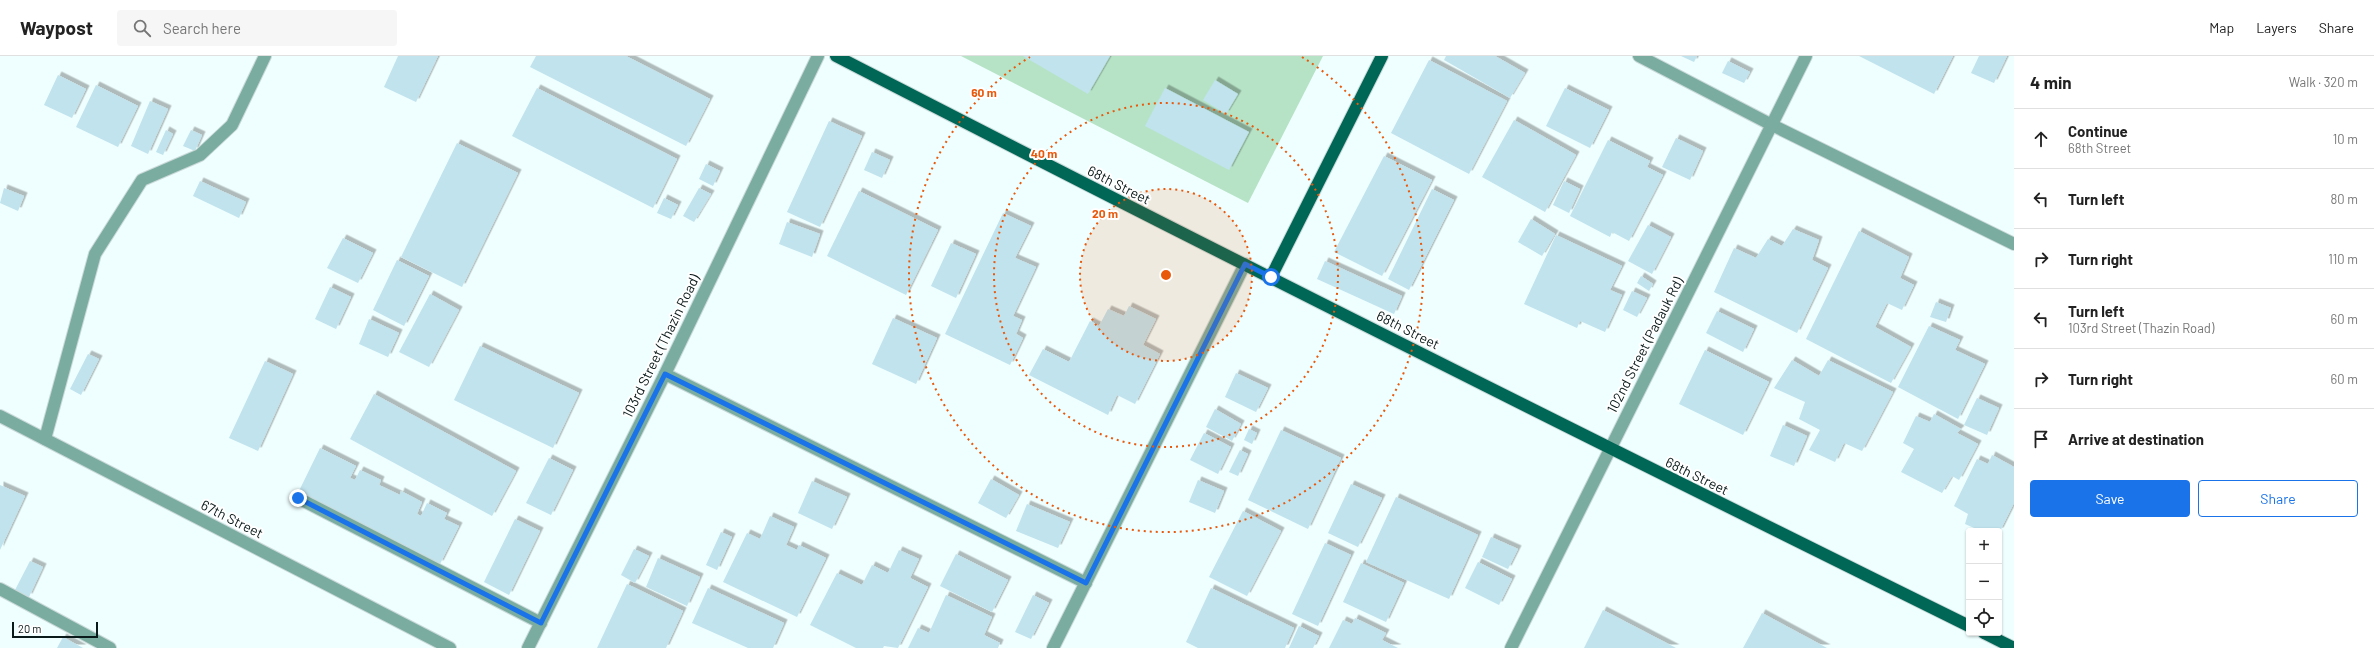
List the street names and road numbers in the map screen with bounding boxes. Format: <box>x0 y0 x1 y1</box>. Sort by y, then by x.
street label: 68th Street <box>1085 162 1153 208</box>
street label: 103rd Street (Thazin Road) <box>618 271 703 420</box>
street label: 102nd Street (Padauk Rd) <box>1603 274 1686 416</box>
street label: 68th Street <box>1374 307 1442 353</box>
street label: 68th Street <box>1663 453 1732 498</box>
street label: 67th Street <box>198 496 266 541</box>

